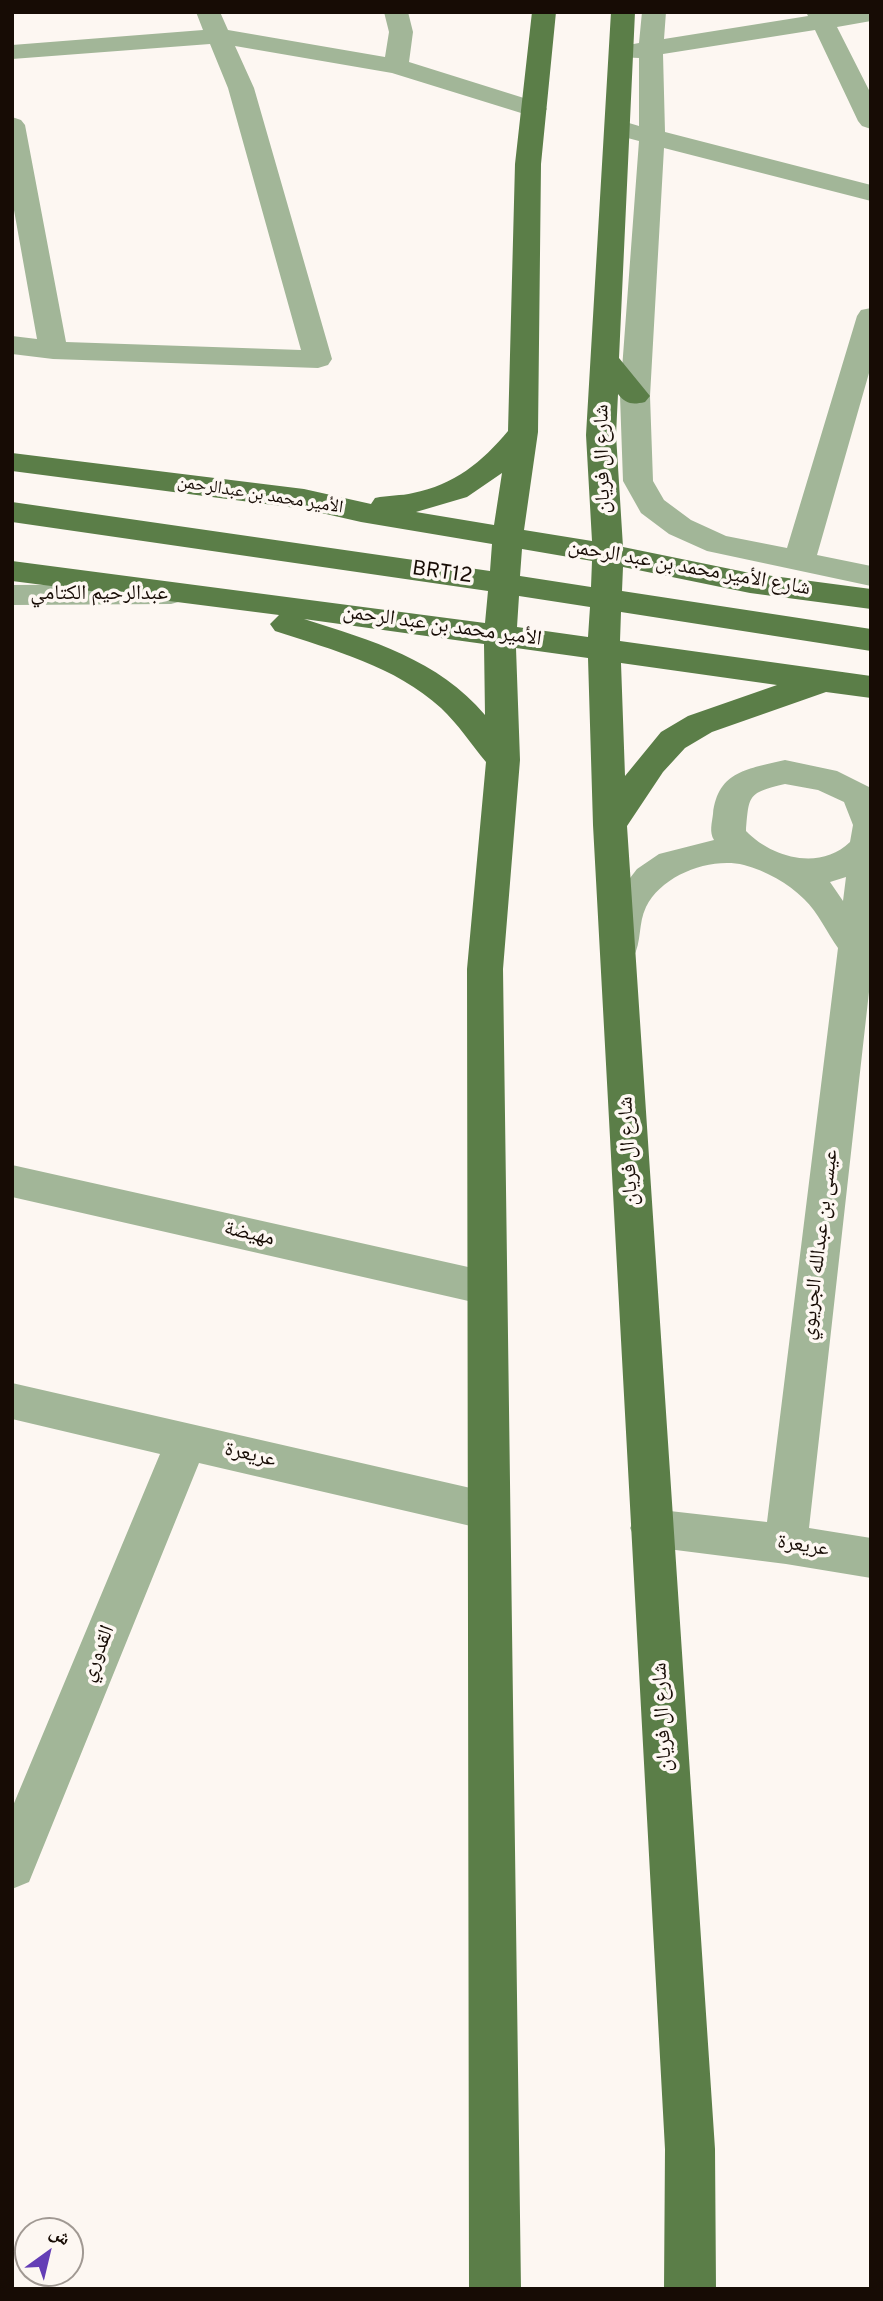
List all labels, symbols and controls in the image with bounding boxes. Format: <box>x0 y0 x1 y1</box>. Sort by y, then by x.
street label: شارع ال فريان <box>590 404 618 514</box>
street label: الأمير محمد بن عبدالرحمن <box>176 472 344 520</box>
street label: شارع الأمير محمد بن عبد الرحمن <box>566 535 812 603</box>
street label: BRT12 <box>410 557 474 591</box>
street label: عبدالرحيم الكتامي <box>30 582 168 608</box>
street label: الأمير محمد بن عبد الرحمن <box>341 601 543 653</box>
street label: شارع ال فريان <box>615 1096 645 1206</box>
street label: عيسى بن عبدالله الجريوي <box>797 1148 845 1342</box>
street label: مهيضة <box>221 1217 277 1253</box>
street label: عريعرة <box>222 1438 278 1474</box>
street label: عريعرة <box>775 1530 831 1564</box>
street label: القدوري <box>76 1622 122 1686</box>
street label: شارع ال فريان <box>649 1662 679 1772</box>
north arrow <box>14 2217 84 2287</box>
text: ش <box>45 2221 75 2252</box>

